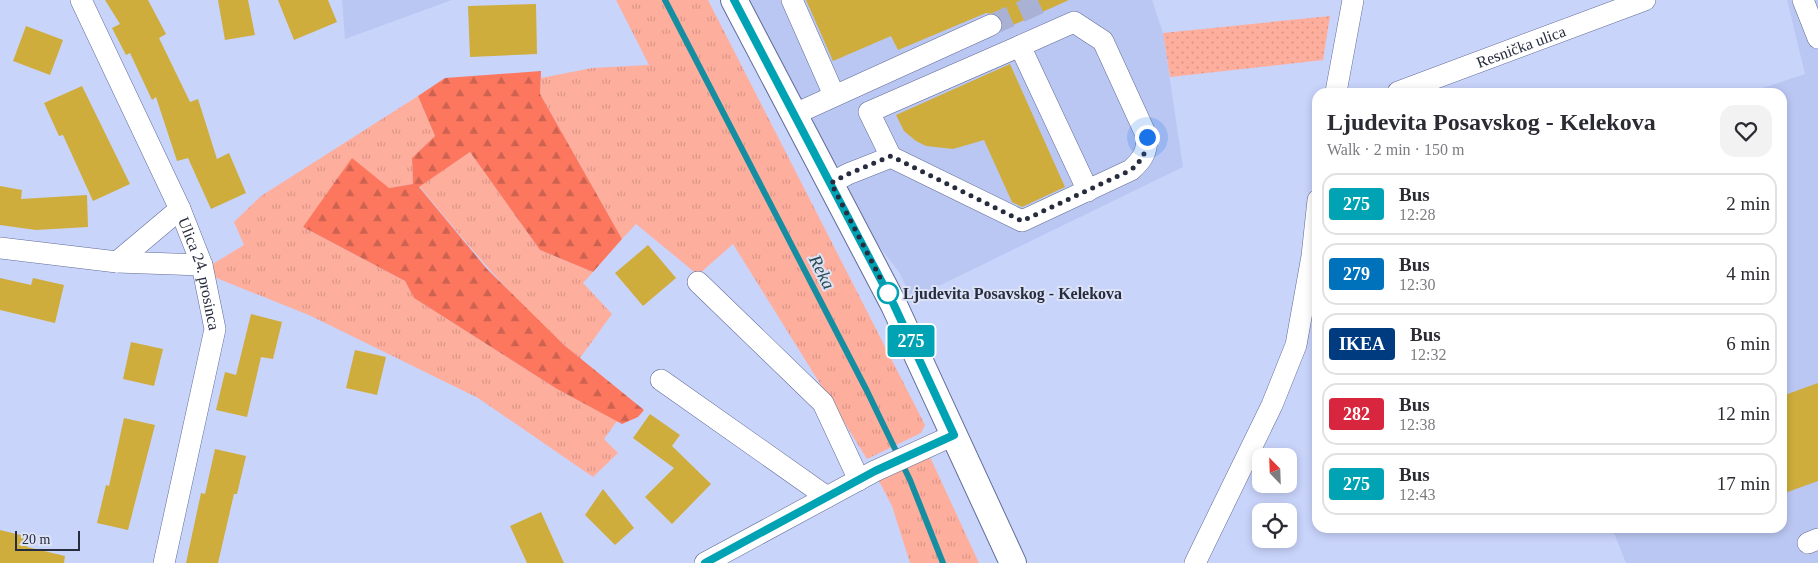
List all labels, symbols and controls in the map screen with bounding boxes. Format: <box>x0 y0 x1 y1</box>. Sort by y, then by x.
street label: Resnička ulica <box>1474 22 1568 71</box>
button: heart <box>1720 105 1772 157</box>
text: Ljudevita Posavskog - Kelekova <box>1327 109 1656 135</box>
your location <box>1135 125 1160 150</box>
text: Walk · 2 min · 150 m <box>1327 141 1464 158</box>
text: Bus <box>1399 184 1430 205</box>
text: 2 min <box>1726 193 1770 214</box>
text: 275 <box>1343 194 1370 214</box>
text: 12:28 <box>1399 206 1435 223</box>
street label: Ulica 24. prosinca <box>175 215 223 331</box>
water label: Reka <box>804 251 839 293</box>
text: Bus <box>1399 254 1430 275</box>
text: 4 min <box>1726 263 1770 284</box>
text: 279 <box>1343 264 1370 284</box>
text: 12:30 <box>1399 276 1435 293</box>
marker: Ljudevita Posavskog - Kelekova <box>877 282 899 304</box>
place label: Ljudevita Posavskog - Kelekova <box>903 285 1122 303</box>
text: Bus <box>1410 324 1441 345</box>
line badge: 275 <box>882 325 940 357</box>
text: 275 <box>898 331 925 351</box>
text: 6 min <box>1726 333 1770 354</box>
text: IKEA <box>1339 334 1385 354</box>
text: 12:32 <box>1410 346 1446 363</box>
text: Bus <box>1399 394 1430 415</box>
text: 12 min <box>1717 403 1770 424</box>
text: 282 <box>1343 404 1370 424</box>
text: 12:38 <box>1399 416 1435 433</box>
north arrow <box>1252 448 1298 492</box>
map controls <box>1252 448 1297 548</box>
text: Bus <box>1399 464 1430 485</box>
text: 17 min <box>1717 473 1770 494</box>
text: 275 <box>1343 474 1370 494</box>
text: 12:43 <box>1399 486 1435 503</box>
button: locate <box>1252 503 1297 548</box>
scale bar <box>15 528 80 551</box>
text: 20 m <box>22 532 50 547</box>

